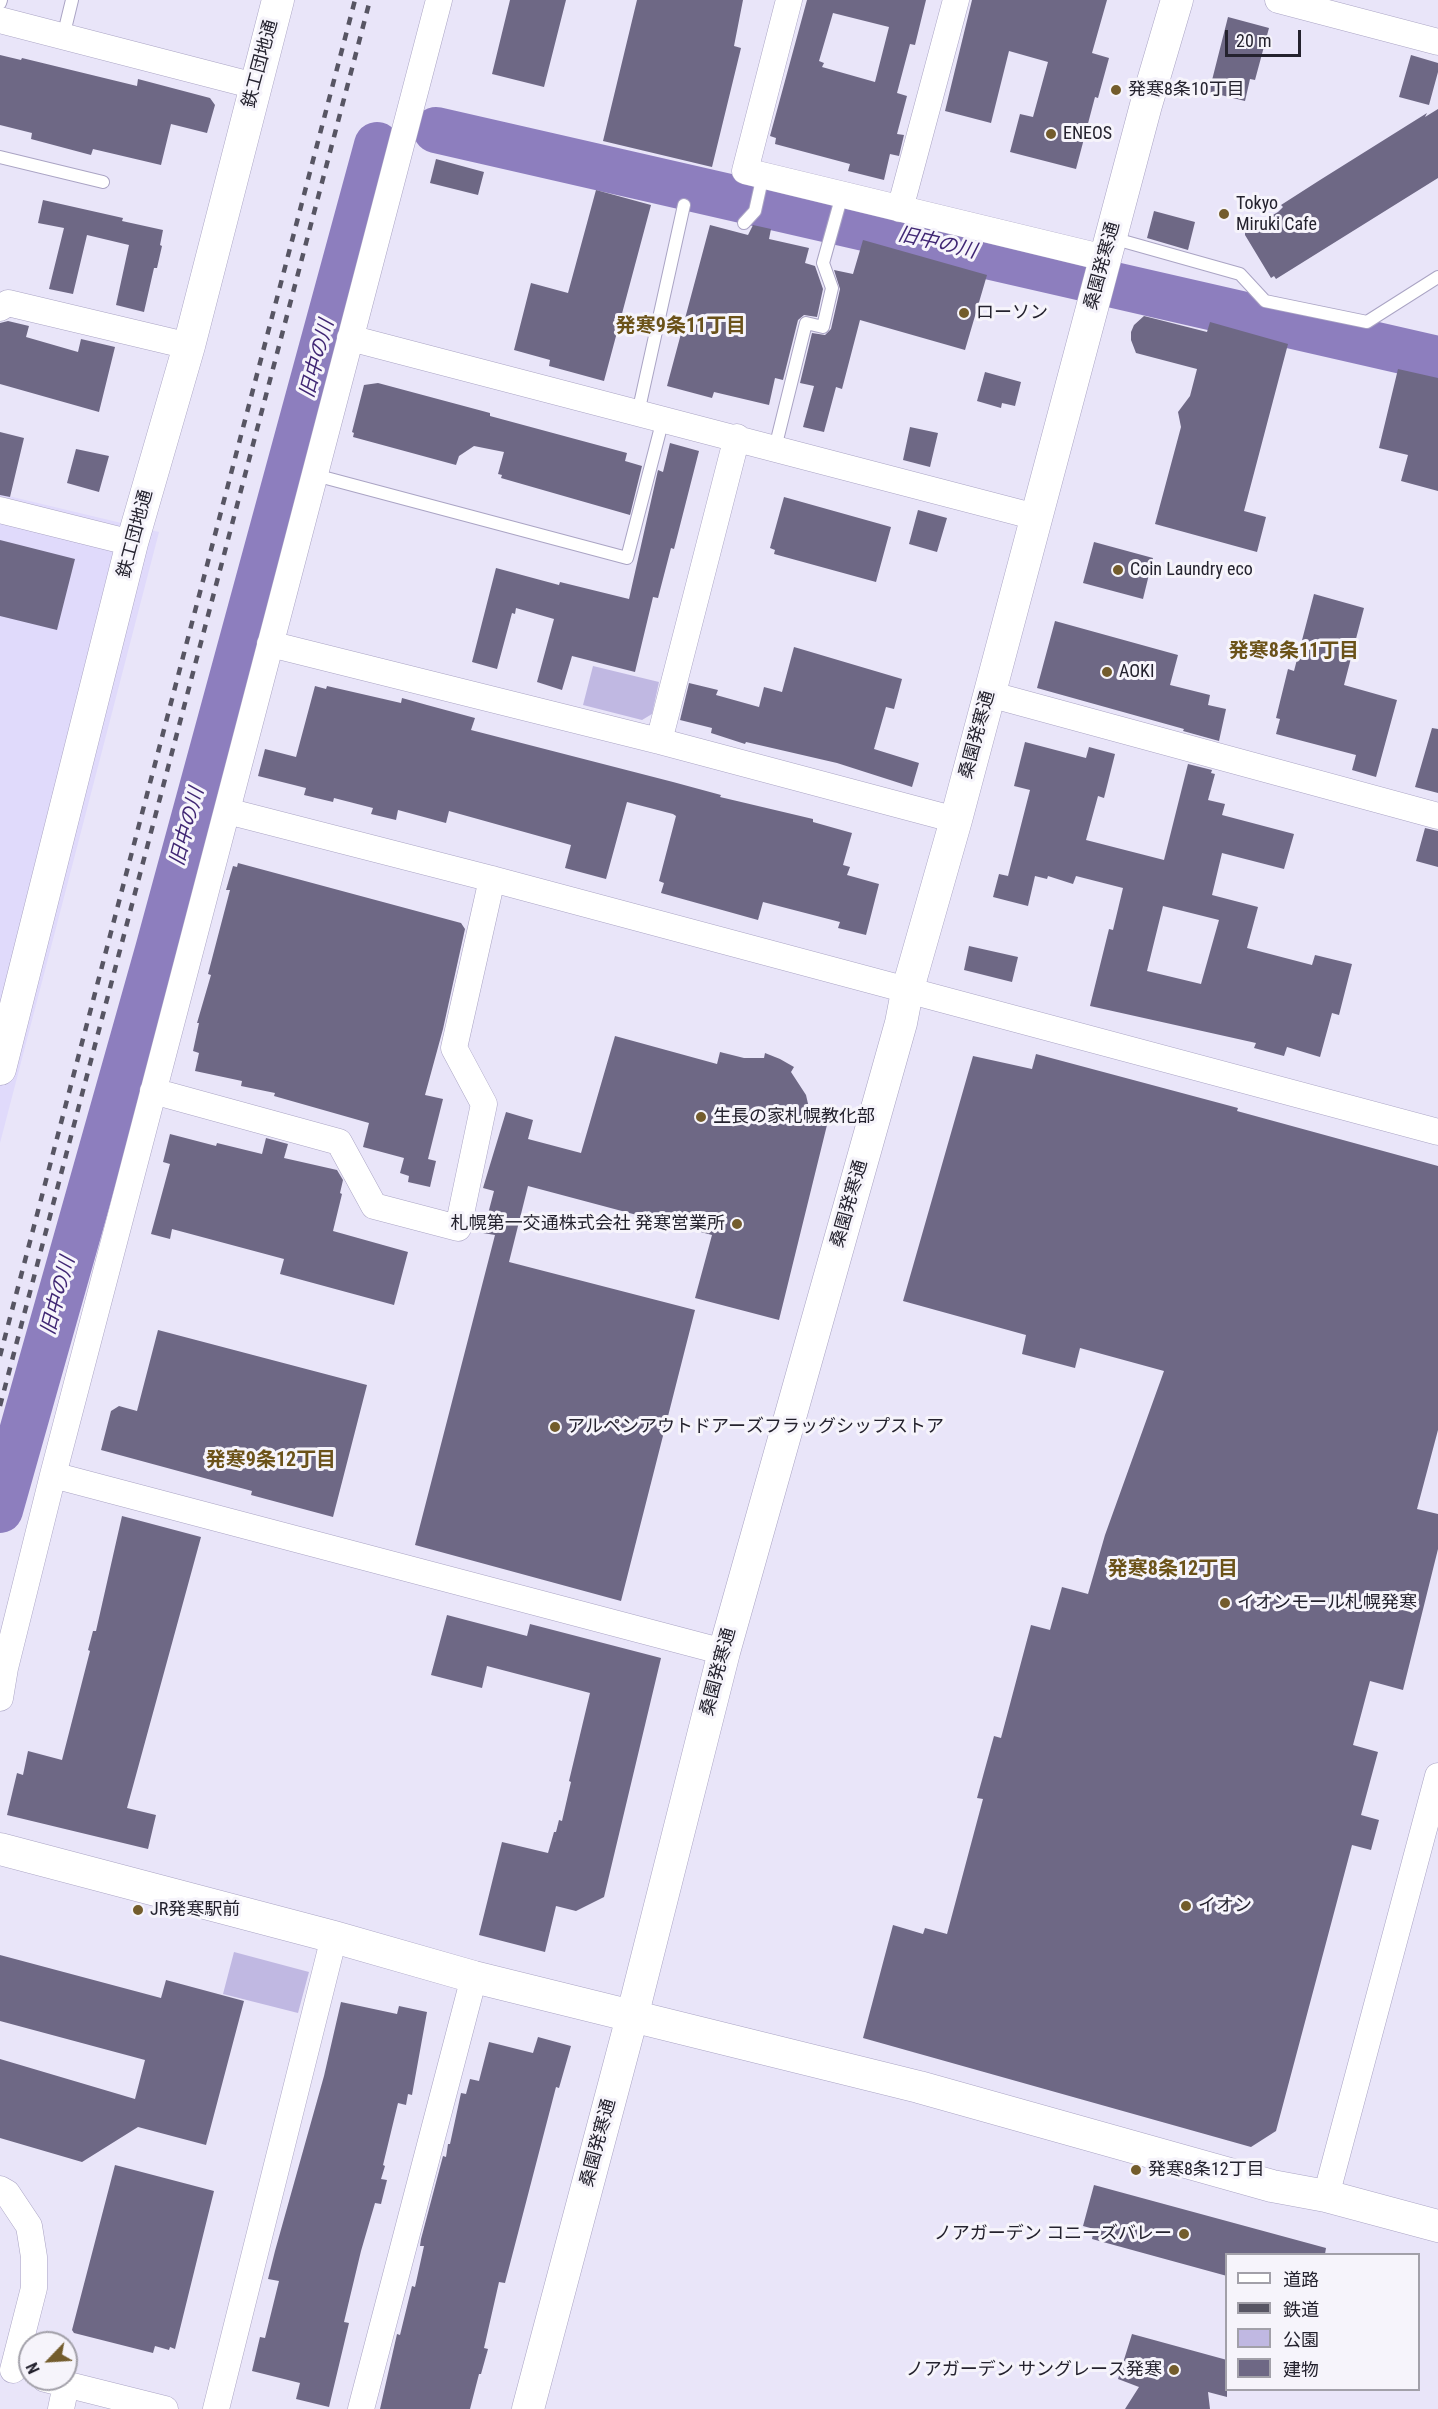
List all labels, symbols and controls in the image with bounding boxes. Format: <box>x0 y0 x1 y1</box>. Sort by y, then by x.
street label: 鉄工団地通 <box>239 18 283 110</box>
scale bar <box>1228 18 1304 56</box>
text: 20 m <box>1236 30 1271 51</box>
place label: 発寒8条10丁目 <box>1128 79 1245 101</box>
marker: 発寒8条10丁目 <box>1109 83 1123 97</box>
place label: ENEOS <box>1063 123 1112 145</box>
marker: ENEOS <box>1044 127 1058 141</box>
place label: Tokyo Miruki Cafe <box>1236 193 1317 236</box>
marker: Tokyo Miruki Cafe <box>1217 207 1231 221</box>
street label: 桑園発寒通 <box>1081 220 1125 312</box>
water label: 旧中の川 <box>895 223 979 265</box>
place label: ローソン <box>976 302 1048 324</box>
marker: ローソン <box>957 306 971 320</box>
district label: 発寒9条11丁目 <box>616 315 746 339</box>
water label: 旧中の川 <box>296 317 340 401</box>
street label: 鉄工団地通 <box>114 488 158 580</box>
place label: Coin Laundry eco <box>1130 559 1253 581</box>
marker: Coin Laundry eco <box>1111 563 1125 577</box>
district label: 発寒8条11丁目 <box>1229 640 1359 664</box>
place label: AOKI <box>1119 661 1154 683</box>
marker: AOKI <box>1100 665 1114 679</box>
street label: 桑園発寒通 <box>956 689 1000 781</box>
water label: 旧中の川 <box>166 785 210 869</box>
place label: 生長の家札幌教化部 <box>713 1106 875 1128</box>
marker: 生長の家札幌教化部 <box>694 1110 708 1124</box>
street label: 桑園発寒通 <box>827 1158 873 1250</box>
place label: 札幌第一交通株式会社 発寒営業所 <box>451 1213 725 1235</box>
marker: 札幌第一交通株式会社 発寒営業所 <box>730 1217 744 1231</box>
water label: 旧中の川 <box>37 1254 81 1338</box>
place label: アルペンアウトドアーズフラッグシップストア <box>567 1416 944 1438</box>
marker: アルペンアウトドアーズフラッグシップストア <box>548 1420 562 1434</box>
district label: 発寒9条12丁目 <box>206 1449 336 1473</box>
district label: 発寒8条12丁目 <box>1108 1558 1238 1582</box>
place label: イオンモール札幌発寒 <box>1237 1592 1417 1614</box>
marker: イオンモール札幌発寒 <box>1218 1596 1232 1610</box>
street label: 桑園発寒通 <box>697 1626 741 1718</box>
place label: イオン <box>1198 1895 1252 1917</box>
place label: JR発寒駅前 <box>150 1899 240 1921</box>
marker: イオン <box>1179 1899 1193 1913</box>
marker: JR発寒駅前 <box>131 1903 145 1917</box>
street label: 桑園発寒通 <box>577 2097 621 2189</box>
place label: 発寒8条12丁目 <box>1148 2159 1265 2181</box>
marker: 発寒8条12丁目 <box>1129 2163 1143 2177</box>
place label: ノアガーデン コニーズバレー <box>934 2223 1172 2245</box>
marker: ノアガーデン コニーズバレー <box>1177 2227 1191 2241</box>
legend <box>1225 2253 1420 2391</box>
text: 道路 <box>1283 2269 1319 2290</box>
text: 鉄道 <box>1283 2299 1319 2320</box>
text: 公園 <box>1283 2329 1319 2350</box>
north arrow <box>18 2331 78 2391</box>
place label: ノアガーデン サングレース発寒 <box>906 2359 1162 2381</box>
text: 建物 <box>1283 2359 1319 2380</box>
text: N <box>22 2360 44 2376</box>
marker: ノアガーデン サングレース発寒 <box>1167 2363 1181 2377</box>

